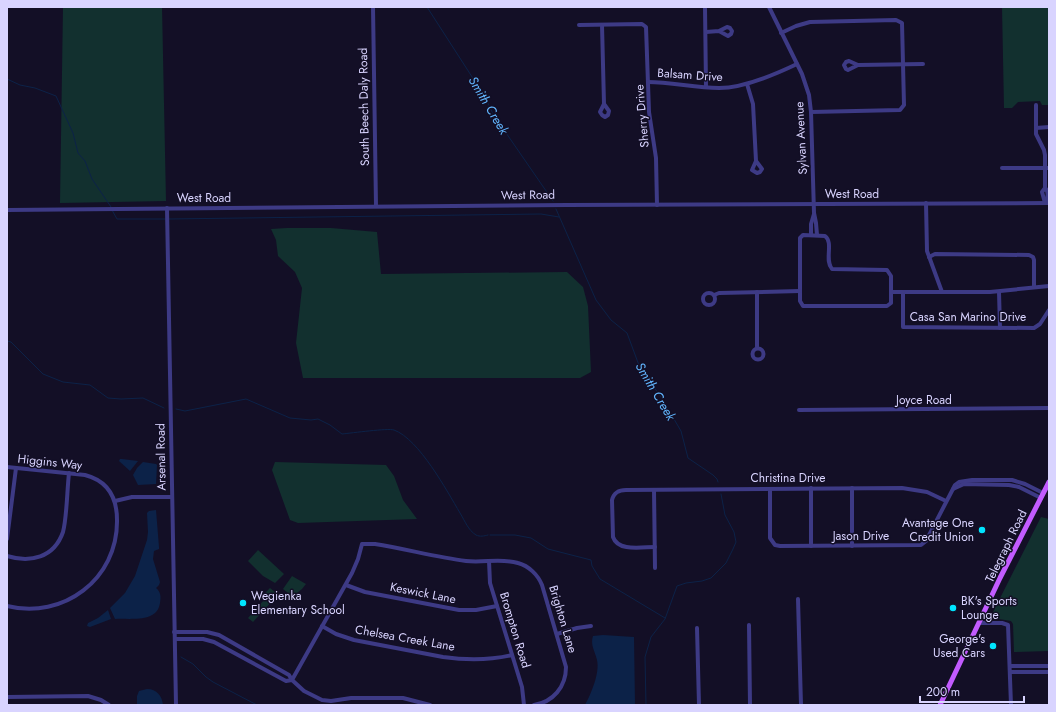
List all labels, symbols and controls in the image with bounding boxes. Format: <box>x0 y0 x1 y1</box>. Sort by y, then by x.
street label: South Beech Daly Road <box>354 48 374 166</box>
street label: Balsam Drive <box>657 64 723 86</box>
water label: Smith Creek <box>464 73 514 138</box>
street label: Sherry Drive <box>630 84 654 148</box>
street label: Sylvan Avenue <box>790 101 812 175</box>
street label: West Road <box>825 185 879 203</box>
street label: West Road <box>501 186 555 204</box>
street label: West Road <box>177 189 231 207</box>
street label: Casa San Marino Drive <box>910 308 1026 326</box>
water label: Smith Creek <box>631 359 681 424</box>
street label: Joyce Road <box>894 391 952 409</box>
street label: Arsenal Road <box>151 423 171 491</box>
street label: Higgins Way <box>17 450 84 474</box>
street label: Christina Drive <box>751 469 825 487</box>
street label: Telegraph Road <box>981 507 1031 585</box>
place label: Avantage One Credit Union <box>902 514 974 546</box>
marker: Avantage One Credit Union <box>977 525 987 535</box>
street label: Jason Drive <box>831 527 889 545</box>
street label: Keswick Lane <box>388 578 458 608</box>
street label: Brighton Lane <box>544 583 582 655</box>
place label: Wegienka Elementary School <box>251 587 345 619</box>
street label: Brompton Road <box>495 590 535 670</box>
place label: BK's Sports Lounge <box>961 592 1017 624</box>
marker: Wegienka Elementary School <box>238 598 248 608</box>
marker: BK's Sports Lounge <box>948 603 958 613</box>
street label: Chelsea Creek Lane <box>354 620 456 656</box>
place label: George's Used Cars <box>933 630 985 662</box>
marker: George's Used Cars <box>988 641 998 651</box>
scale bar <box>920 678 1024 704</box>
text: 200 m <box>926 683 960 701</box>

